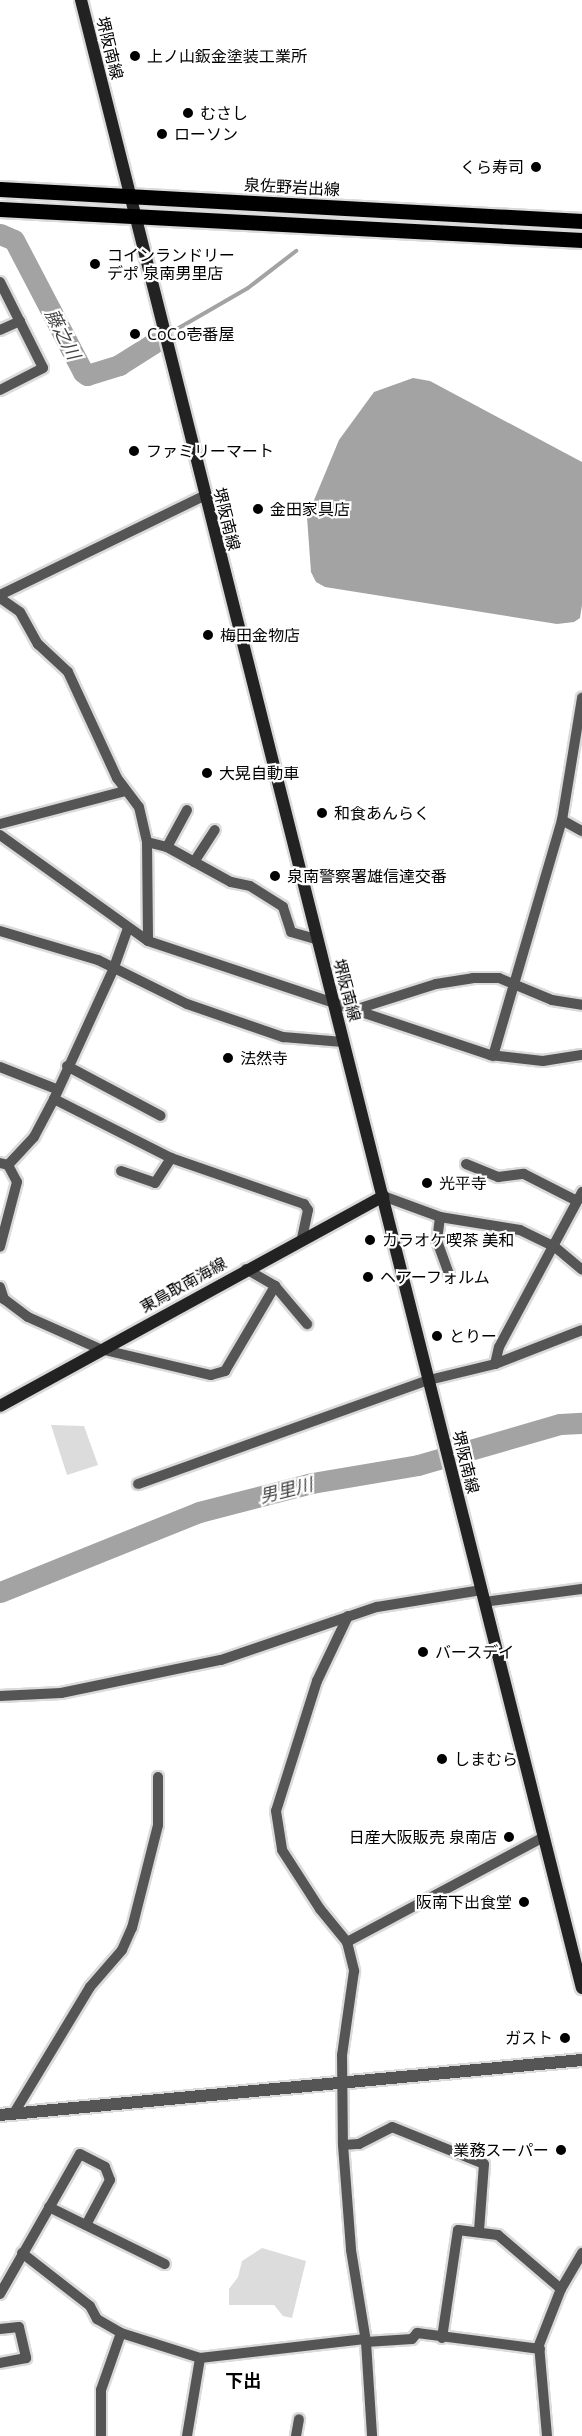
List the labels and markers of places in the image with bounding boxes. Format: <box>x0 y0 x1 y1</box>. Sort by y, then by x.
place label: 上ノ山鈑金塗装工業所 <box>147 46 307 66</box>
marker: 上ノ山鈑金塗装工業所 <box>128 49 142 63</box>
place label: むさし <box>200 103 248 123</box>
marker: むさし <box>181 106 195 120</box>
place label: ローソン <box>174 124 238 144</box>
marker: ローソン <box>155 127 169 141</box>
place label: くら寿司 <box>460 157 524 177</box>
marker: くら寿司 <box>529 160 543 174</box>
place label: コインランドリー デポ 泉南男里店 <box>107 245 235 283</box>
marker: コインランドリー デポ 泉南男里店 <box>88 257 102 271</box>
place label: CoCo壱番屋 <box>147 324 234 344</box>
marker: CoCo壱番屋 <box>128 327 142 341</box>
place label: ファミリーマート <box>146 441 274 461</box>
marker: ファミリーマート <box>127 444 141 458</box>
place label: 金田家具店 <box>270 499 350 519</box>
marker: 金田家具店 <box>251 502 265 516</box>
place label: 梅田金物店 <box>220 625 300 645</box>
marker: 梅田金物店 <box>201 628 215 642</box>
place label: 大晃自動車 <box>219 763 299 783</box>
marker: 大晃自動車 <box>200 766 214 780</box>
place label: 和食あんらく <box>334 803 430 823</box>
marker: 和食あんらく <box>315 806 329 820</box>
place label: 泉南警察署雄信達交番 <box>287 866 447 886</box>
marker: 泉南警察署雄信達交番 <box>268 869 282 883</box>
place label: 法然寺 <box>240 1048 288 1068</box>
marker: 法然寺 <box>221 1051 235 1065</box>
place label: 光平寺 <box>439 1173 487 1193</box>
marker: 光平寺 <box>420 1176 434 1190</box>
place label: カラオケ喫茶 美和 <box>382 1230 514 1250</box>
marker: カラオケ喫茶 美和 <box>363 1233 377 1247</box>
place label: ヘアーフォルム <box>380 1267 491 1287</box>
marker: ヘアーフォルム <box>361 1270 375 1284</box>
place label: とりー <box>449 1326 497 1346</box>
marker: とりー <box>430 1329 444 1343</box>
place label: バースデイ <box>435 1642 515 1662</box>
marker: バースデイ <box>416 1645 430 1659</box>
place label: しまむら <box>454 1749 518 1769</box>
marker: しまむら <box>435 1752 449 1766</box>
place label: 日産大阪販売 泉南店 <box>349 1827 497 1847</box>
marker: 日産大阪販売 泉南店 <box>502 1830 516 1844</box>
place label: 阪南下出食堂 <box>416 1892 512 1912</box>
marker: 阪南下出食堂 <box>517 1895 531 1909</box>
place label: ガスト <box>505 2028 553 2048</box>
marker: ガスト <box>558 2031 572 2045</box>
place label: 業務スーパー <box>453 2140 549 2160</box>
marker: 業務スーパー <box>554 2143 568 2157</box>

